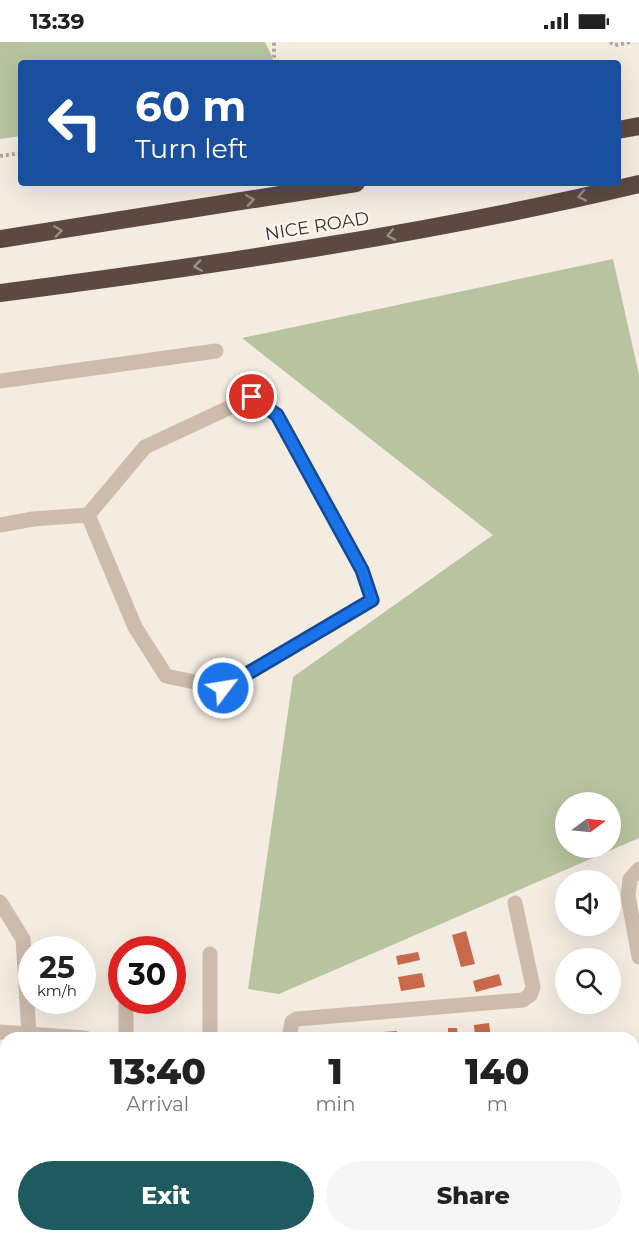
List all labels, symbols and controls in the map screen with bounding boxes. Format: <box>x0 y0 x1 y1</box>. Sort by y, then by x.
text: 13:39 <box>30 8 84 35</box>
text: 60 m <box>135 80 246 132</box>
icon: left <box>36 84 114 162</box>
text: Turn left <box>135 132 248 165</box>
one-way arrow <box>577 189 587 202</box>
one-way arrow <box>246 195 255 207</box>
street label: NICE ROAD <box>263 207 371 245</box>
one-way arrow <box>53 225 62 237</box>
one-way arrow <box>386 228 396 241</box>
one-way arrow <box>193 259 203 272</box>
pin <box>226 371 277 422</box>
icon: arrive <box>235 380 268 413</box>
position arrow <box>191 656 255 720</box>
north arrow <box>555 792 621 858</box>
map controls <box>555 792 621 1014</box>
button: sound <box>555 870 621 936</box>
speed limit sign: 30 <box>108 936 186 1014</box>
button: search <box>555 948 621 1014</box>
text: 25 <box>39 949 75 986</box>
text: km/h <box>37 981 77 1000</box>
text: 13:40 <box>110 1049 206 1093</box>
text: 1 <box>328 1049 343 1093</box>
text: 140 <box>465 1049 529 1093</box>
text: Arrival <box>126 1092 189 1116</box>
text: min <box>315 1092 356 1116</box>
text: m <box>487 1092 508 1116</box>
button: Exit <box>18 1161 314 1230</box>
button: Share <box>326 1161 621 1230</box>

